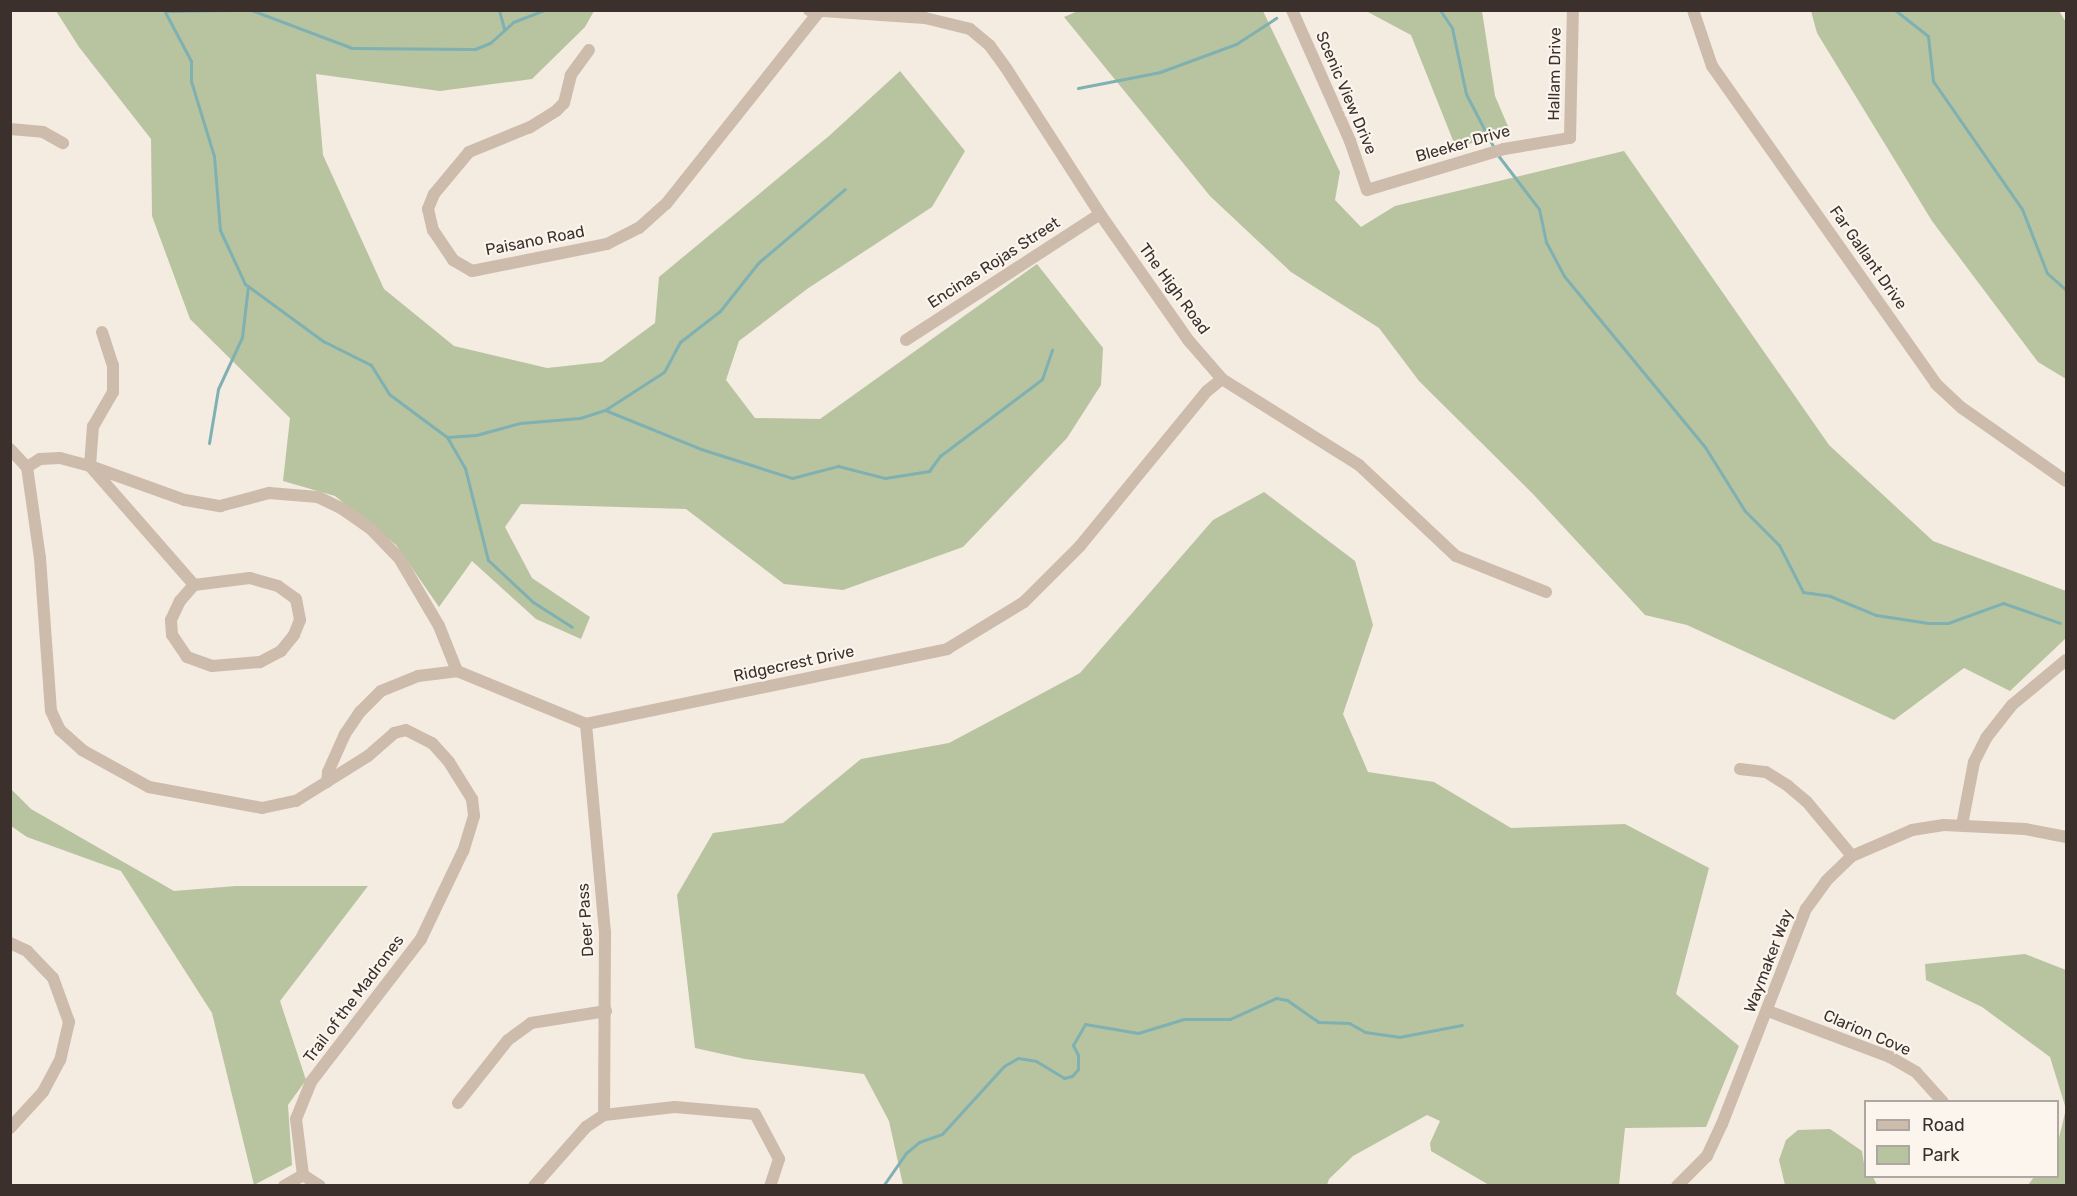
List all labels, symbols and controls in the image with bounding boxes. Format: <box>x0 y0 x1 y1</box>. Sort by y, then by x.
street label: Hallam Drive <box>1545 27 1565 121</box>
street label: Scenic View Drive <box>1311 28 1381 158</box>
street label: Bleeker Drive <box>1413 121 1513 167</box>
street label: Far Gallant Drive <box>1825 202 1911 314</box>
street label: Encinas Rojas Street <box>924 213 1064 313</box>
street label: Paisano Road <box>484 222 586 260</box>
street label: The High Road <box>1134 240 1214 338</box>
street label: Ridgecrest Drive <box>732 642 856 686</box>
street label: Deer Pass <box>574 882 598 958</box>
street label: Waymaker Way <box>1740 906 1798 1016</box>
street label: Trail of the Madrones <box>300 931 408 1067</box>
street label: Clarion Cove <box>1820 1006 1914 1060</box>
legend <box>1864 1100 2059 1178</box>
text: Road <box>1922 1114 1965 1136</box>
text: Park <box>1922 1144 1959 1166</box>

